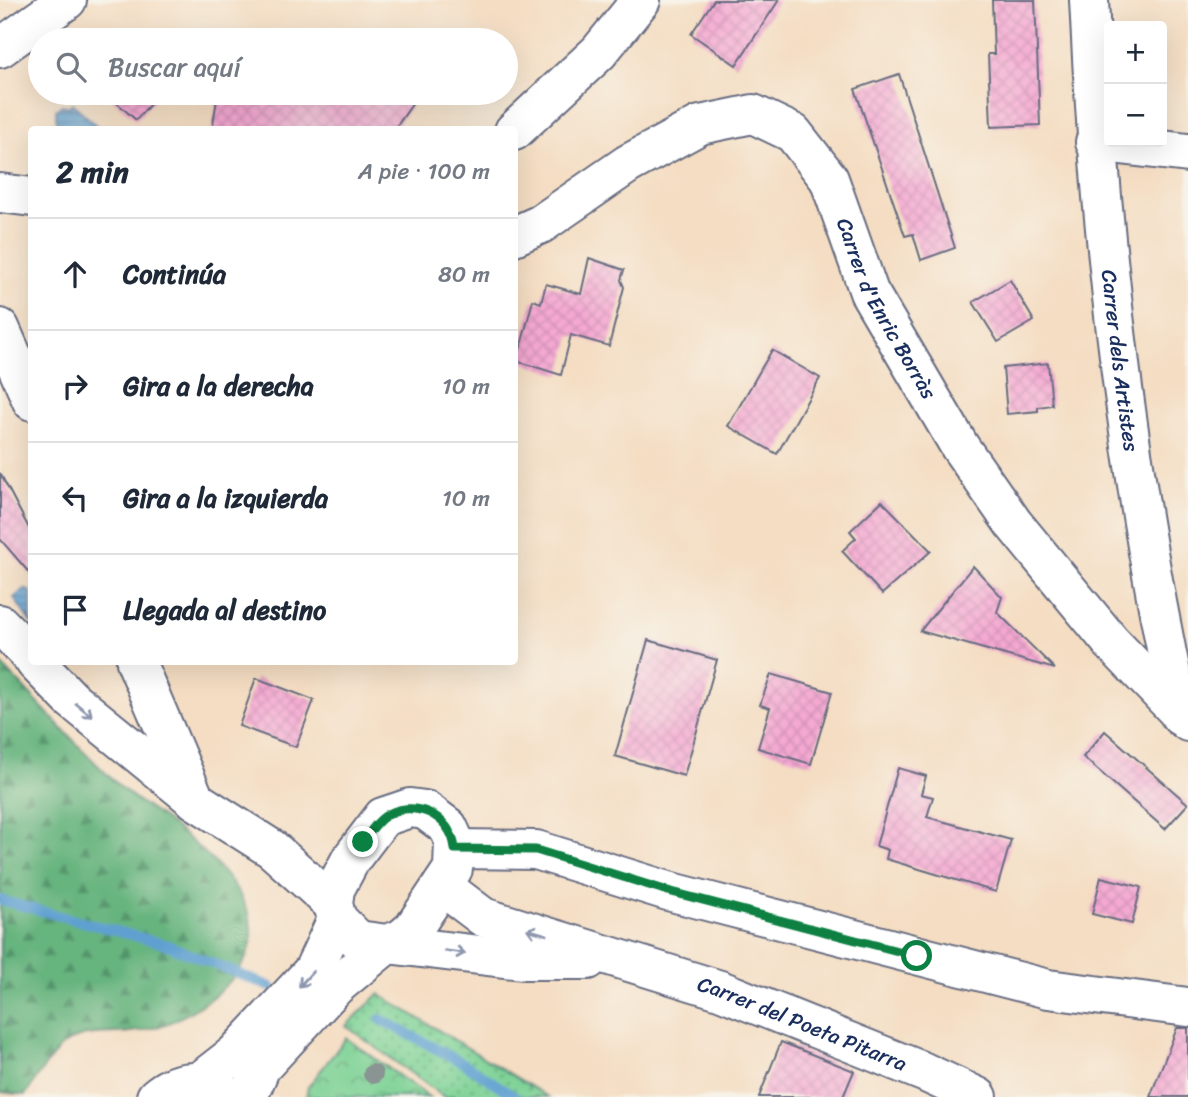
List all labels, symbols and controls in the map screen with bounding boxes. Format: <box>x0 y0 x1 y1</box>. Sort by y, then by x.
map controls <box>1104 21 1167 147</box>
button: + <box>1104 21 1167 84</box>
search box <box>28 28 518 105</box>
text: Buscar aquí <box>108 44 241 90</box>
icon: search <box>52 48 90 86</box>
button: − <box>1104 84 1167 147</box>
text: 2 min <box>56 145 129 199</box>
text: A pie · 100 m <box>358 151 490 192</box>
street label: Carrer d'Enric Borràs <box>825 213 947 407</box>
text: Continúa <box>123 251 226 297</box>
text: 80 m <box>438 254 490 295</box>
icon: ahead <box>56 255 94 293</box>
street label: Carrer dels Artistes <box>1090 268 1150 454</box>
text: Gira a la derecha <box>123 363 314 409</box>
text: 10 m <box>442 366 490 407</box>
icon: right <box>56 367 94 405</box>
text: Gira a la izquierda <box>123 475 328 521</box>
text: 10 m <box>442 478 490 519</box>
icon: left <box>56 479 94 517</box>
text: Llegada al destino <box>123 587 326 633</box>
icon: arrive <box>56 591 94 629</box>
one-way arrow <box>74 702 92 717</box>
route end <box>347 826 378 857</box>
one-way arrow <box>526 925 548 938</box>
route start <box>901 940 932 971</box>
one-way arrow <box>443 946 466 959</box>
street label: Carrer del Poeta Pitarra <box>693 965 913 1082</box>
one-way arrow <box>297 970 314 987</box>

